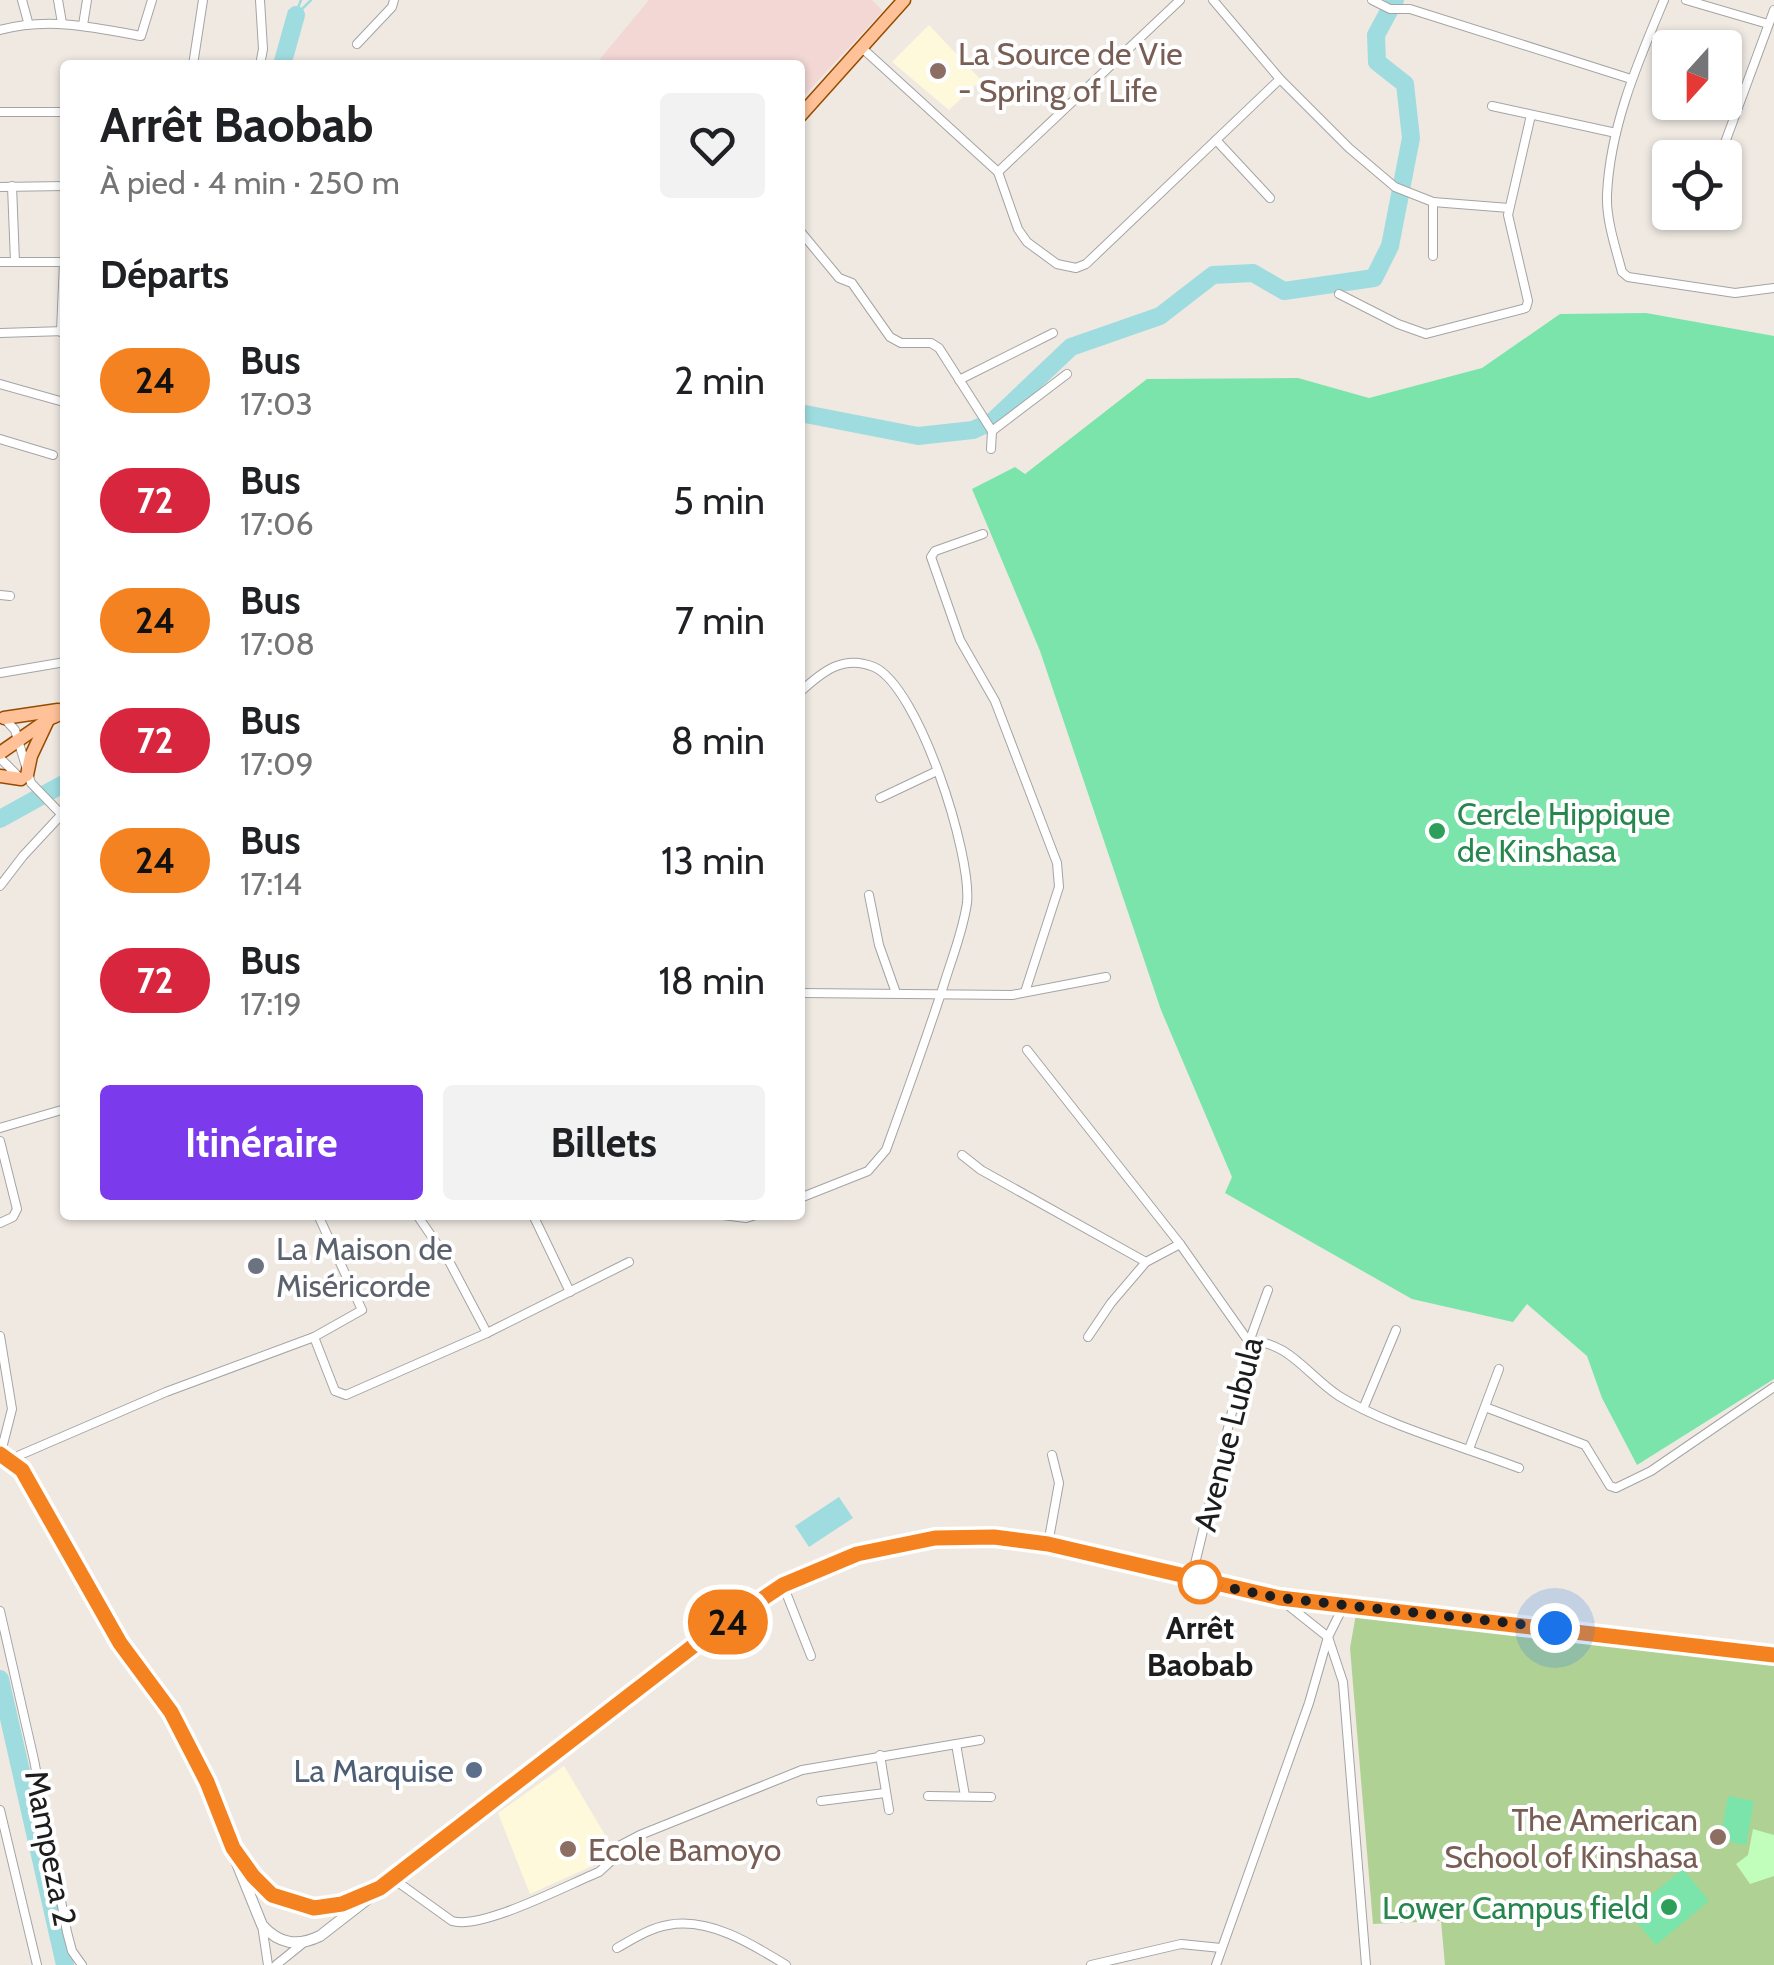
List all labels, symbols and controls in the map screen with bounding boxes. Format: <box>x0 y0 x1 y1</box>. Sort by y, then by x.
north arrow <box>1652 30 1742 120</box>
map controls <box>1652 30 1742 230</box>
place label: La Source de Vie - Spring of Life <box>958 34 1183 110</box>
marker: La Source de Vie - Spring of Life <box>927 60 949 82</box>
button: heart <box>660 93 765 198</box>
text: Arrêt Baobab <box>100 96 373 154</box>
button: locate <box>1652 140 1742 230</box>
text: À pied · 4 min · 250 m <box>100 163 400 202</box>
text: Départs <box>100 251 229 298</box>
text: Bus <box>240 337 301 384</box>
text: 2 min <box>674 357 765 404</box>
text: 24 <box>135 359 175 402</box>
text: 17:03 <box>240 384 313 423</box>
text: Bus <box>240 457 301 504</box>
text: 5 min <box>673 477 765 524</box>
text: 72 <box>137 479 173 522</box>
text: 17:06 <box>240 504 314 543</box>
text: Bus <box>240 577 301 624</box>
text: 7 min <box>675 597 765 644</box>
text: 24 <box>135 599 175 642</box>
text: 17:08 <box>240 624 315 663</box>
text: Bus <box>240 697 301 744</box>
text: 8 min <box>671 717 765 764</box>
text: 72 <box>137 719 173 762</box>
text: 17:09 <box>240 744 314 783</box>
place label: Cercle Hippique de Kinshasa <box>1457 794 1670 870</box>
text: Bus <box>240 817 301 864</box>
marker: Cercle Hippique de Kinshasa <box>1426 820 1448 842</box>
text: 13 min <box>661 837 765 884</box>
text: 24 <box>135 839 175 882</box>
text: 17:14 <box>240 864 302 903</box>
text: Bus <box>240 937 301 984</box>
text: 18 min <box>658 957 765 1004</box>
text: 72 <box>137 959 173 1002</box>
text: 17:19 <box>240 984 302 1023</box>
button: Itinéraire <box>100 1085 423 1200</box>
button: Billets <box>443 1085 765 1200</box>
place label: La Maison de Miséricorde <box>276 1229 453 1305</box>
marker: La Maison de Miséricorde <box>245 1255 267 1277</box>
street label: Avenue Lubula <box>1185 1332 1271 1535</box>
marker: Arrêt Baobab <box>1179 1561 1221 1603</box>
line badge: 24 <box>683 1590 773 1654</box>
text: 24 <box>708 1601 748 1644</box>
your location <box>1530 1603 1580 1653</box>
place label: Arrêt Baobab <box>1147 1608 1253 1684</box>
place label: La Marquise <box>294 1751 454 1790</box>
marker: La Marquise <box>463 1759 485 1781</box>
street label: Mampeza 2 <box>17 1767 85 1929</box>
place label: The American School of Kinshasa <box>1444 1800 1699 1876</box>
marker: The American School of Kinshasa <box>1707 1826 1729 1848</box>
place label: Ecole Bamoyo <box>588 1830 781 1869</box>
marker: Ecole Bamoyo <box>557 1838 579 1860</box>
place label: Lower Campus field <box>1382 1888 1649 1927</box>
marker: Lower Campus field <box>1658 1896 1680 1918</box>

